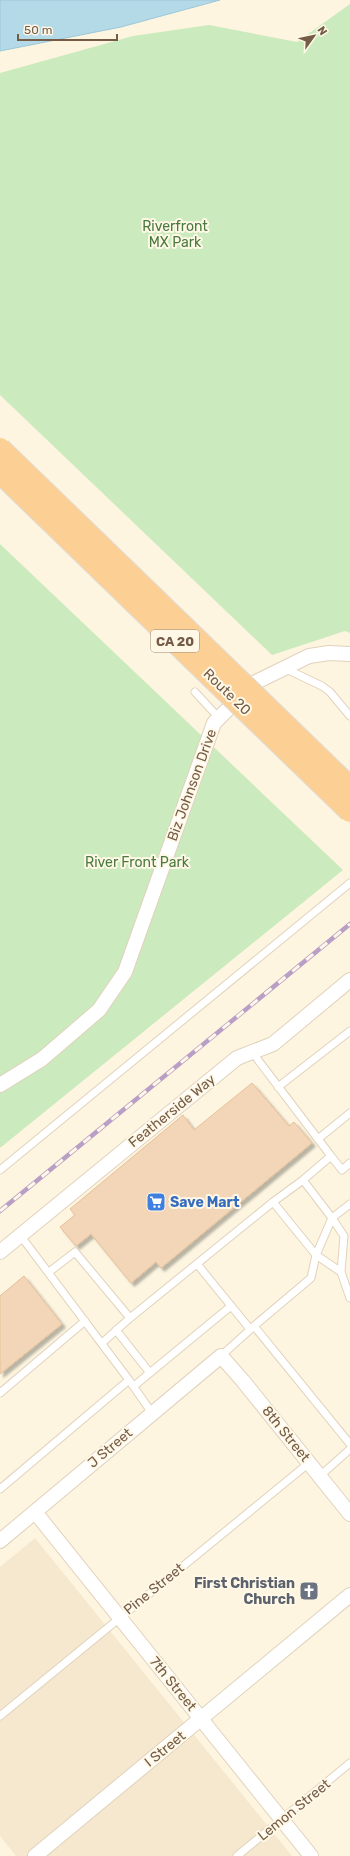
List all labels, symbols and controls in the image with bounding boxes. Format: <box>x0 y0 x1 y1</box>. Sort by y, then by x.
scale bar <box>18 16 117 42</box>
north arrow <box>294 16 334 56</box>
text: 50 m <box>24 23 52 37</box>
text: N <box>314 24 330 38</box>
park label: Riverfront MX Park <box>142 218 208 251</box>
road number: CA 20 <box>151 630 199 652</box>
street label: Route 20 <box>200 665 254 719</box>
street label: Biz Johnson Drive <box>164 727 220 843</box>
park label: River Front Park <box>85 854 190 871</box>
street label: Featherside Way <box>125 1071 219 1151</box>
supermarket icon: Save Mart <box>145 1191 167 1213</box>
place label: Save Mart <box>170 1194 240 1211</box>
street label: 8th Street <box>258 1403 314 1466</box>
street label: J Street <box>84 1424 136 1471</box>
street label: Pine Street <box>120 1559 188 1618</box>
place label: First Christian Church <box>194 1575 295 1608</box>
church icon: First Christian Church <box>298 1580 320 1602</box>
street label: 7th Street <box>146 1653 200 1715</box>
street label: I Street <box>141 1727 189 1771</box>
street label: Lemon Street <box>254 1775 334 1844</box>

